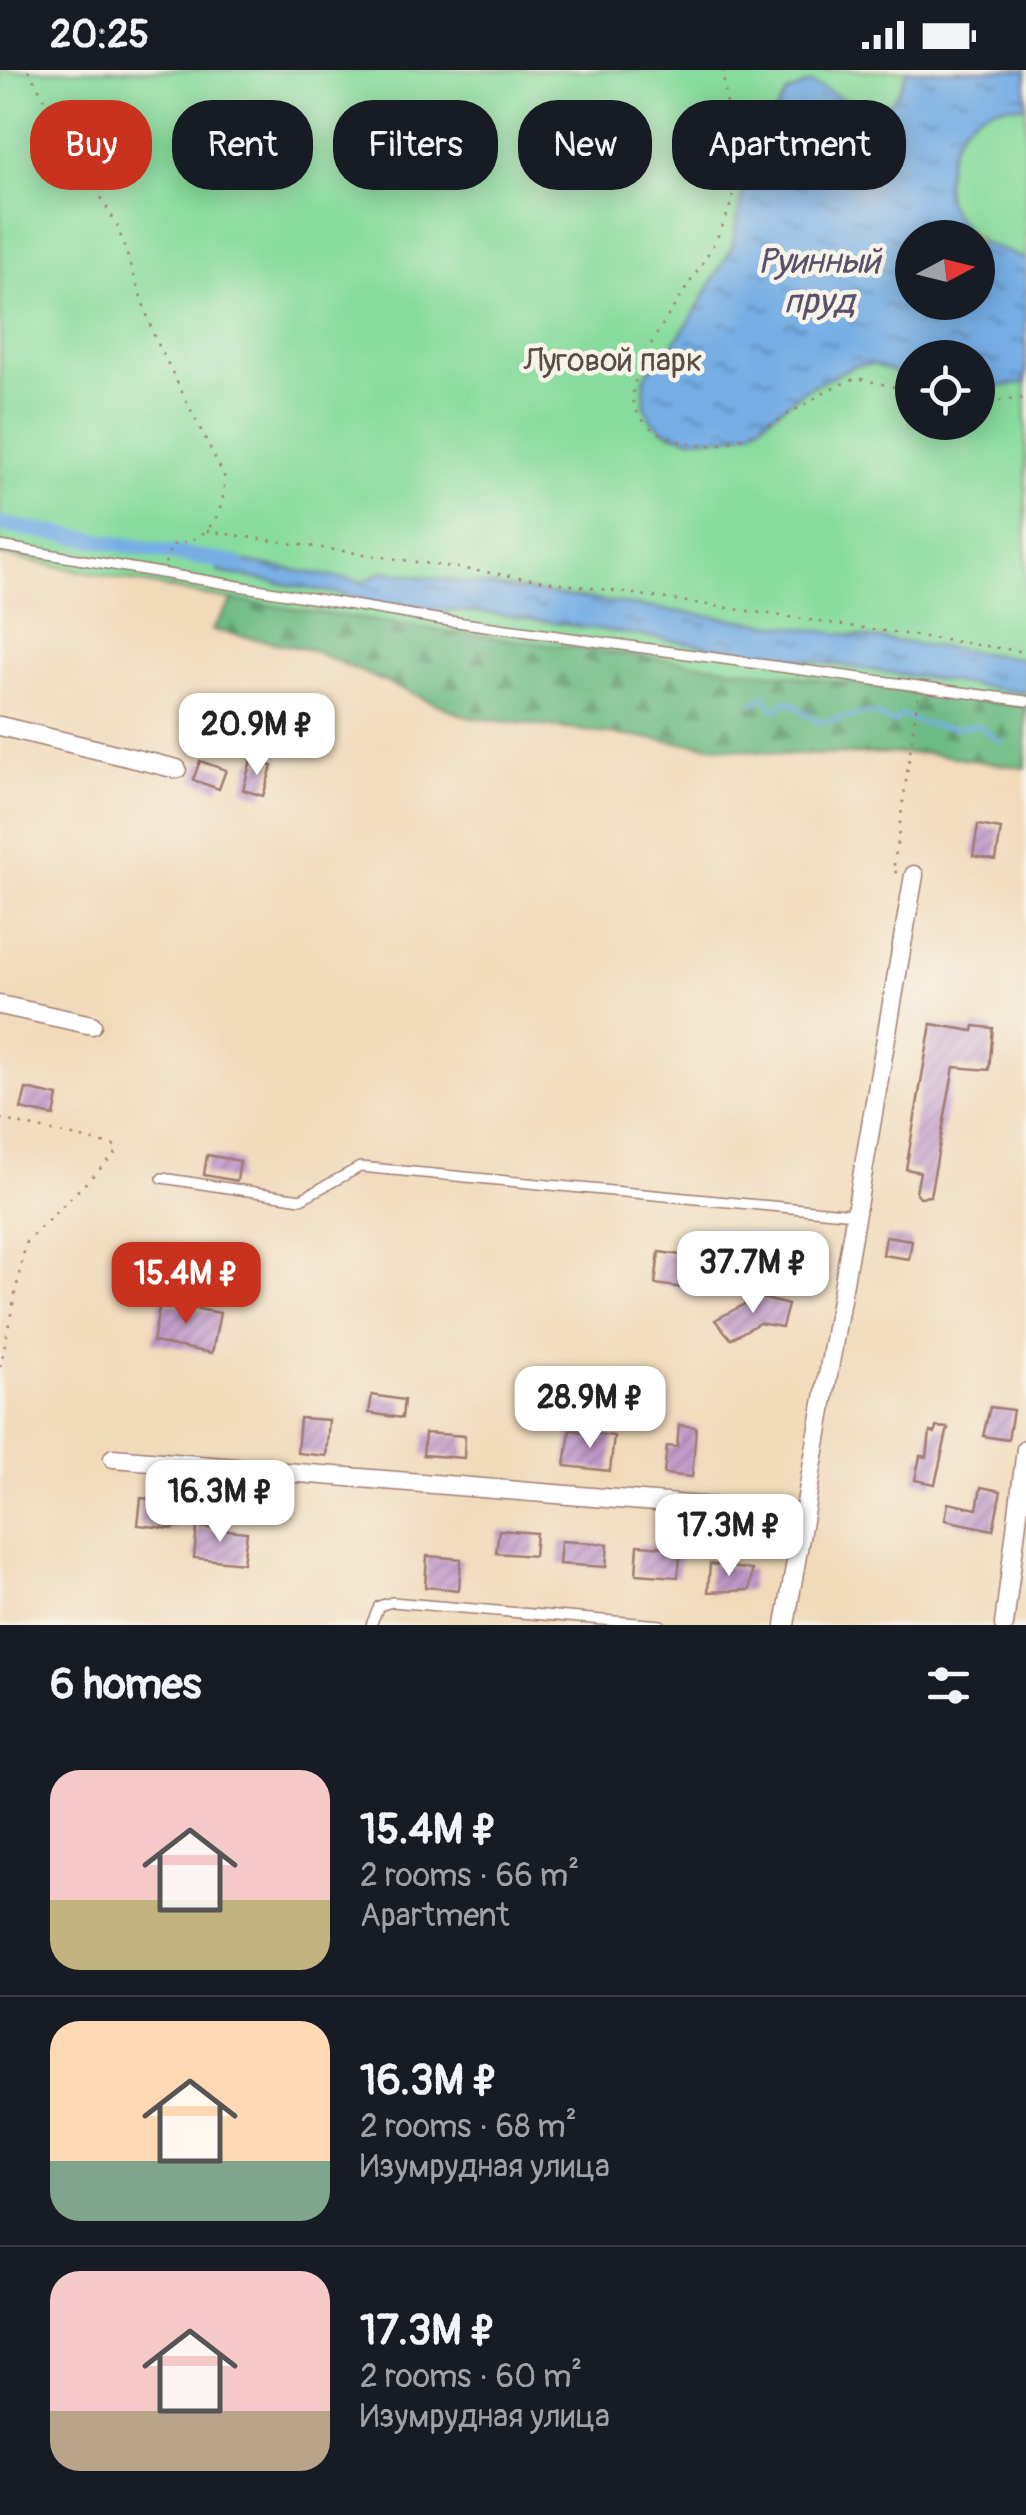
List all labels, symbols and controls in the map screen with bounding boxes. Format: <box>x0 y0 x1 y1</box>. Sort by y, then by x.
text: 20:25 <box>50 11 149 59</box>
chip: Buy <box>30 100 152 190</box>
chip: Rent <box>172 100 313 190</box>
chip: Filters <box>333 100 498 190</box>
chip: New <box>518 100 652 190</box>
chip: Apartment <box>672 100 906 190</box>
north arrow <box>895 220 995 320</box>
map controls <box>895 220 995 440</box>
water label: Руинный пруд <box>758 240 883 324</box>
button: locate <box>895 340 995 440</box>
park label: Луговой парк <box>523 341 702 381</box>
pin: 20.9M ₽ <box>165 693 349 778</box>
text: 20.9M ₽ <box>201 705 313 745</box>
pin: 37.7M ₽ <box>661 1231 845 1316</box>
pin: 15.4M ₽ <box>94 1242 278 1327</box>
text: 37.7M ₽ <box>699 1243 807 1283</box>
text: 15.4M ₽ <box>134 1254 238 1294</box>
pin: 28.9M ₽ <box>498 1366 682 1451</box>
text: 28.9M ₽ <box>537 1378 643 1418</box>
pin: 16.3M ₽ <box>128 1460 312 1545</box>
text: 16.3M ₽ <box>167 1472 273 1512</box>
pin: 17.3M ₽ <box>637 1494 821 1579</box>
text: 17.3M ₽ <box>677 1506 781 1546</box>
icon: filters <box>921 1658 976 1713</box>
text: 6 homes <box>50 1659 201 1711</box>
text: 15.4M ₽ <box>360 1804 497 1856</box>
icon: home <box>130 1810 250 1930</box>
text: 2 rooms · 66 m² <box>360 1856 579 1896</box>
text: Apartment <box>360 1896 509 1936</box>
text: 16.3M ₽ <box>360 2055 498 2107</box>
icon: home <box>130 2061 250 2181</box>
text: 2 rooms · 68 m² <box>360 2107 577 2147</box>
text: Изумрудная улица <box>360 2147 610 2187</box>
text: 17.3M ₽ <box>360 2305 496 2357</box>
icon: home <box>130 2311 250 2431</box>
text: 2 rooms · 60 m² <box>360 2357 582 2397</box>
text: Изумрудная улица <box>360 2397 610 2437</box>

